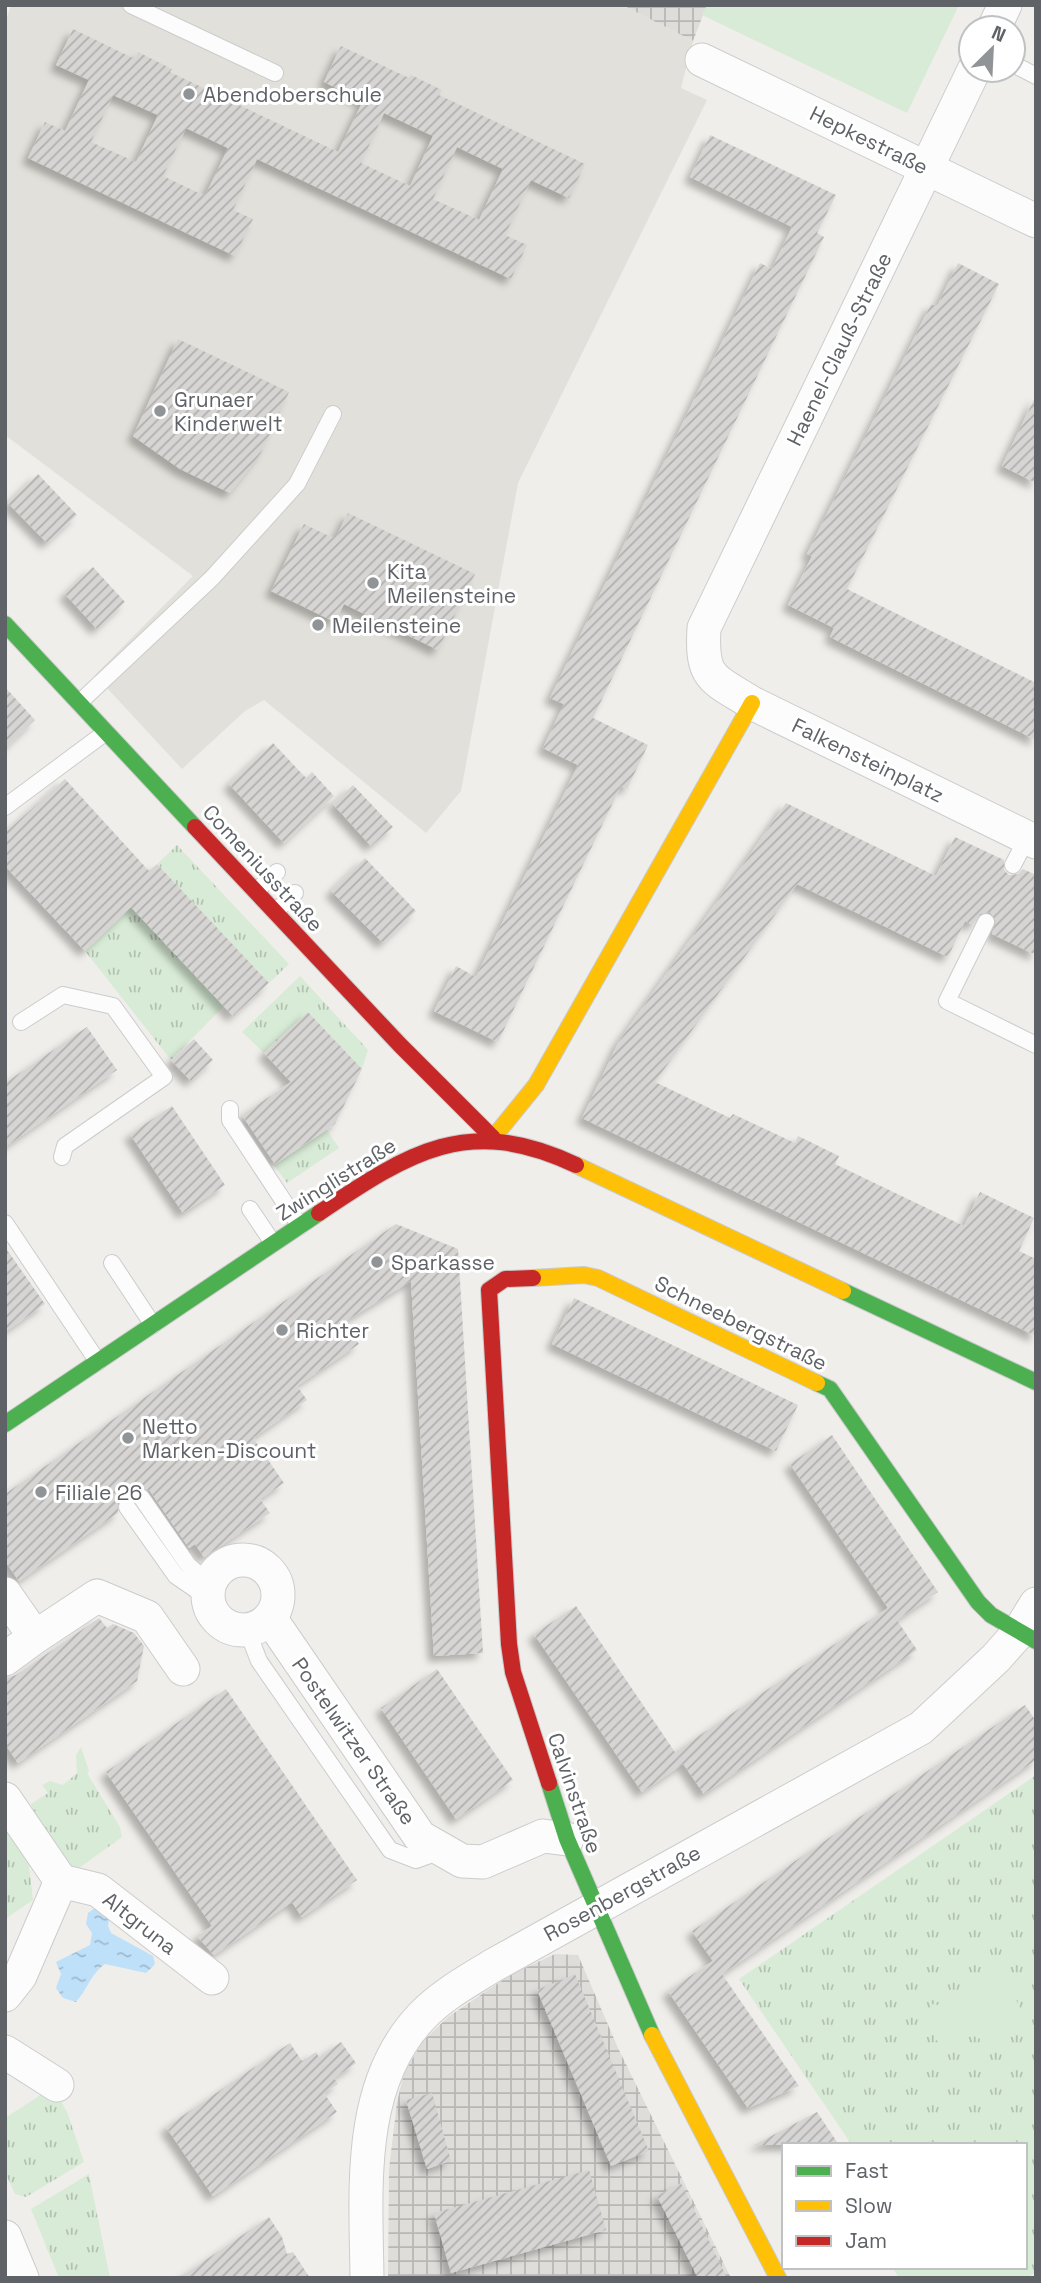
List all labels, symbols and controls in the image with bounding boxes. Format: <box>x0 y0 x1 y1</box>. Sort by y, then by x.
north arrow <box>957 14 1027 84</box>
text: N <box>988 20 1010 48</box>
place label: Abendoberschule <box>203 81 382 108</box>
marker: Abendoberschule <box>181 86 197 102</box>
street label: Hepkestraße <box>805 100 933 180</box>
street label: Haenel-Clauß-Straße <box>780 248 898 450</box>
place label: Grunaer Kinderwelt <box>174 386 283 437</box>
marker: Grunaer Kinderwelt <box>152 403 168 419</box>
place label: Kita Meilensteine <box>387 558 516 609</box>
marker: Kita Meilensteine <box>365 575 381 591</box>
place label: Meilensteine <box>332 612 461 639</box>
marker: Meilensteine <box>310 617 326 633</box>
street label: Falkensteinplatz <box>788 712 948 808</box>
street label: Comeniusstraße <box>197 799 329 937</box>
street label: Zwinglistraße <box>271 1131 401 1227</box>
place label: Sparkasse <box>391 1249 495 1276</box>
marker: Sparkasse <box>369 1254 385 1270</box>
street label: Schneebergstraße <box>650 1269 832 1377</box>
place label: Richter <box>296 1317 369 1344</box>
marker: Richter <box>274 1322 290 1338</box>
place label: Netto Marken-Discount <box>142 1413 317 1464</box>
marker: Netto Marken-Discount <box>120 1430 136 1446</box>
place label: Filiale 26 <box>55 1479 142 1506</box>
marker: Filiale 26 <box>33 1484 49 1500</box>
street label: Postelwitzer Straße <box>286 1652 422 1830</box>
street label: Calvinstraße <box>542 1729 608 1857</box>
street label: Rosenbergstraße <box>539 1839 705 1947</box>
street label: Altgruna <box>97 1886 183 1960</box>
legend <box>782 2143 1027 2269</box>
text: Fast <box>845 2157 889 2184</box>
text: Slow <box>845 2192 893 2219</box>
text: Jam <box>845 2227 887 2254</box>

